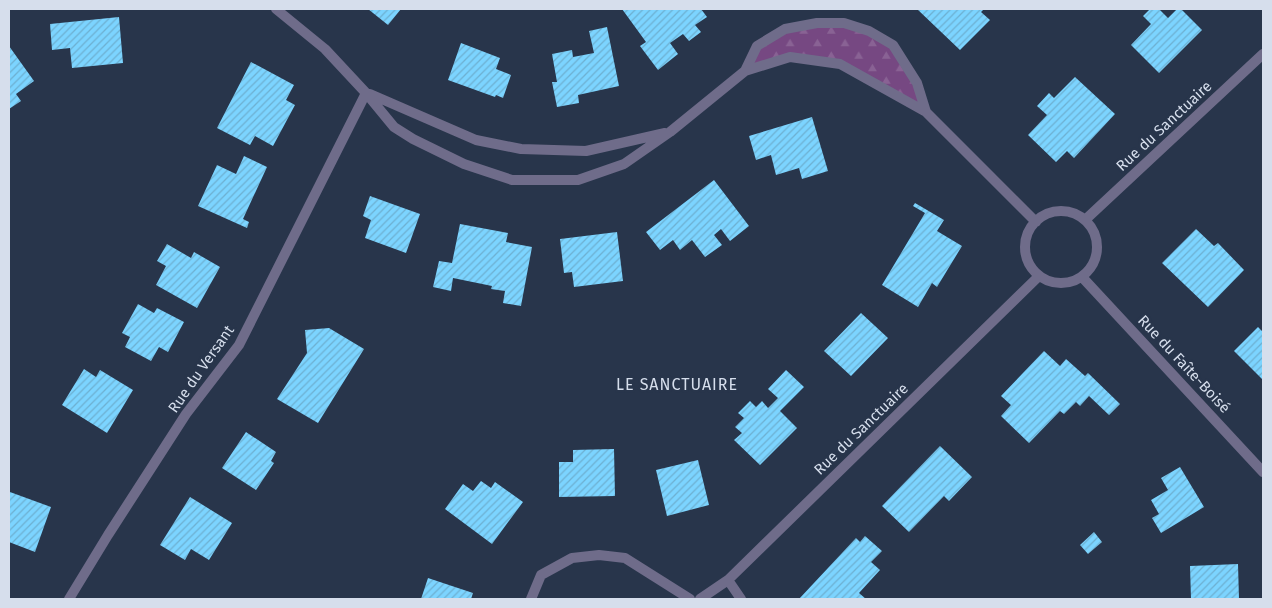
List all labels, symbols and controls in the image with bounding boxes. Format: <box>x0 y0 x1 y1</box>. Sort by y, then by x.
street label: Rue du Sanctuaire <box>1113 77 1215 175</box>
street label: Rue du Faîte-Boisé <box>1134 311 1234 417</box>
street label: Rue du Versant <box>164 321 238 416</box>
district label: LE SANCTUAIRE <box>616 375 738 394</box>
street label: Rue du Sanctuaire <box>810 379 912 479</box>

